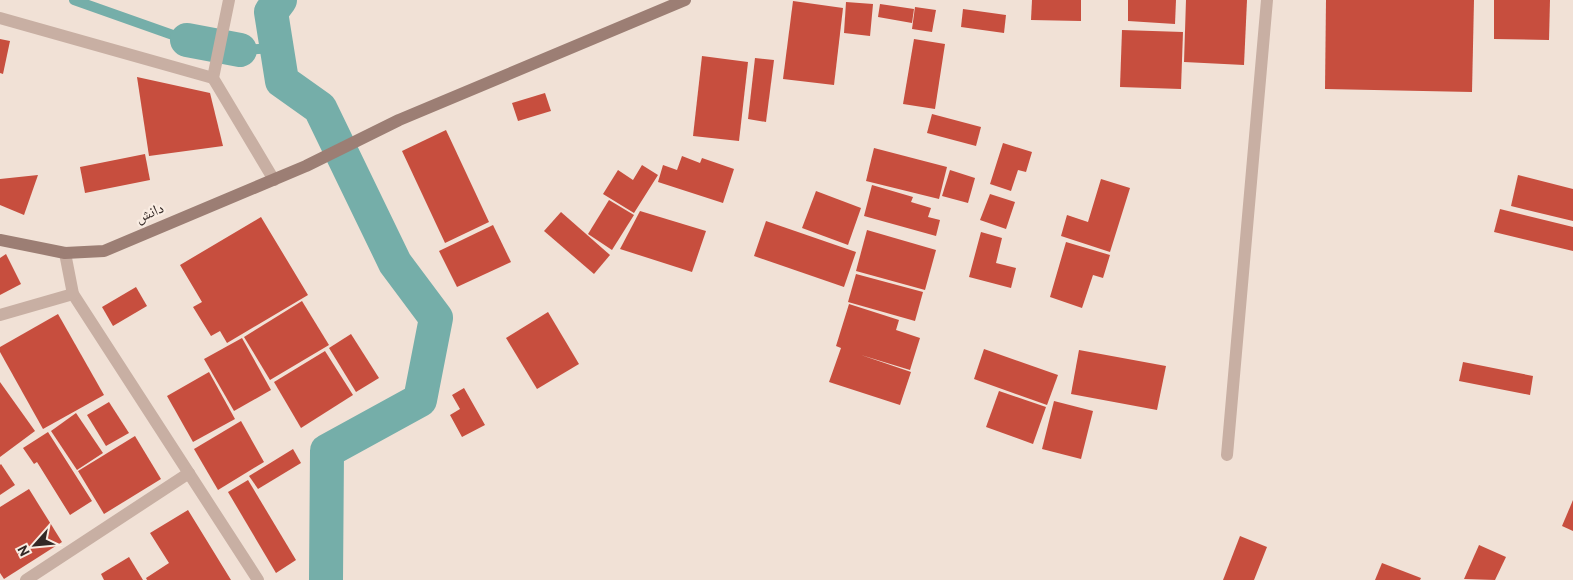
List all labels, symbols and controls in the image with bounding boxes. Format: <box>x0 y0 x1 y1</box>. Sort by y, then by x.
street label: دانش <box>133 200 167 228</box>
north arrow <box>10 520 60 570</box>
text: N <box>15 542 35 559</box>

